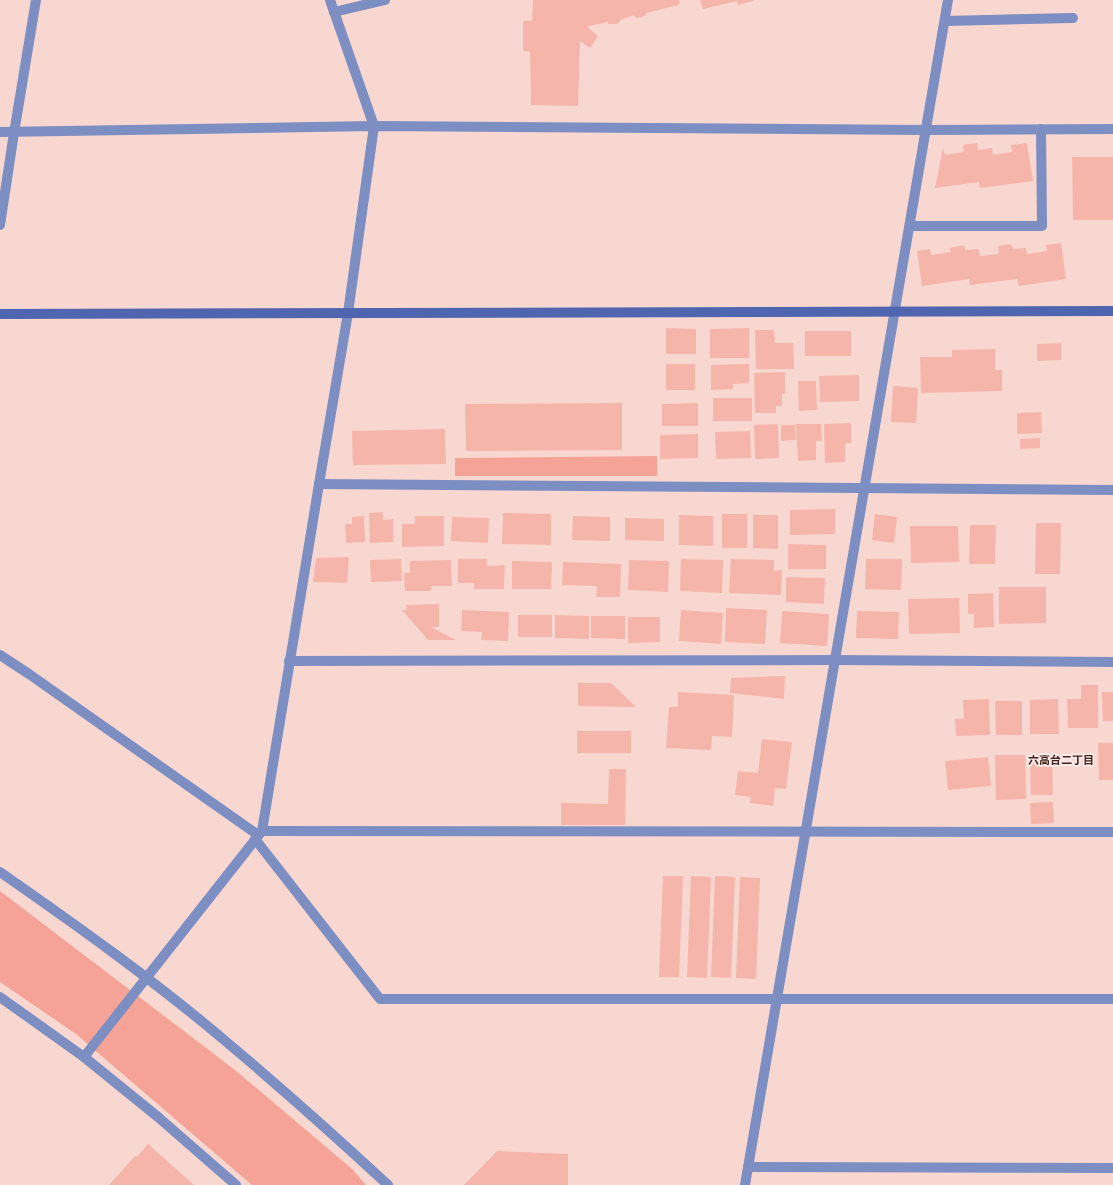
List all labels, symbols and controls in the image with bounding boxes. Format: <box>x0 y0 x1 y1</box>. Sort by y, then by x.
district label: 六高台二丁目 <box>1028 753 1094 767</box>

